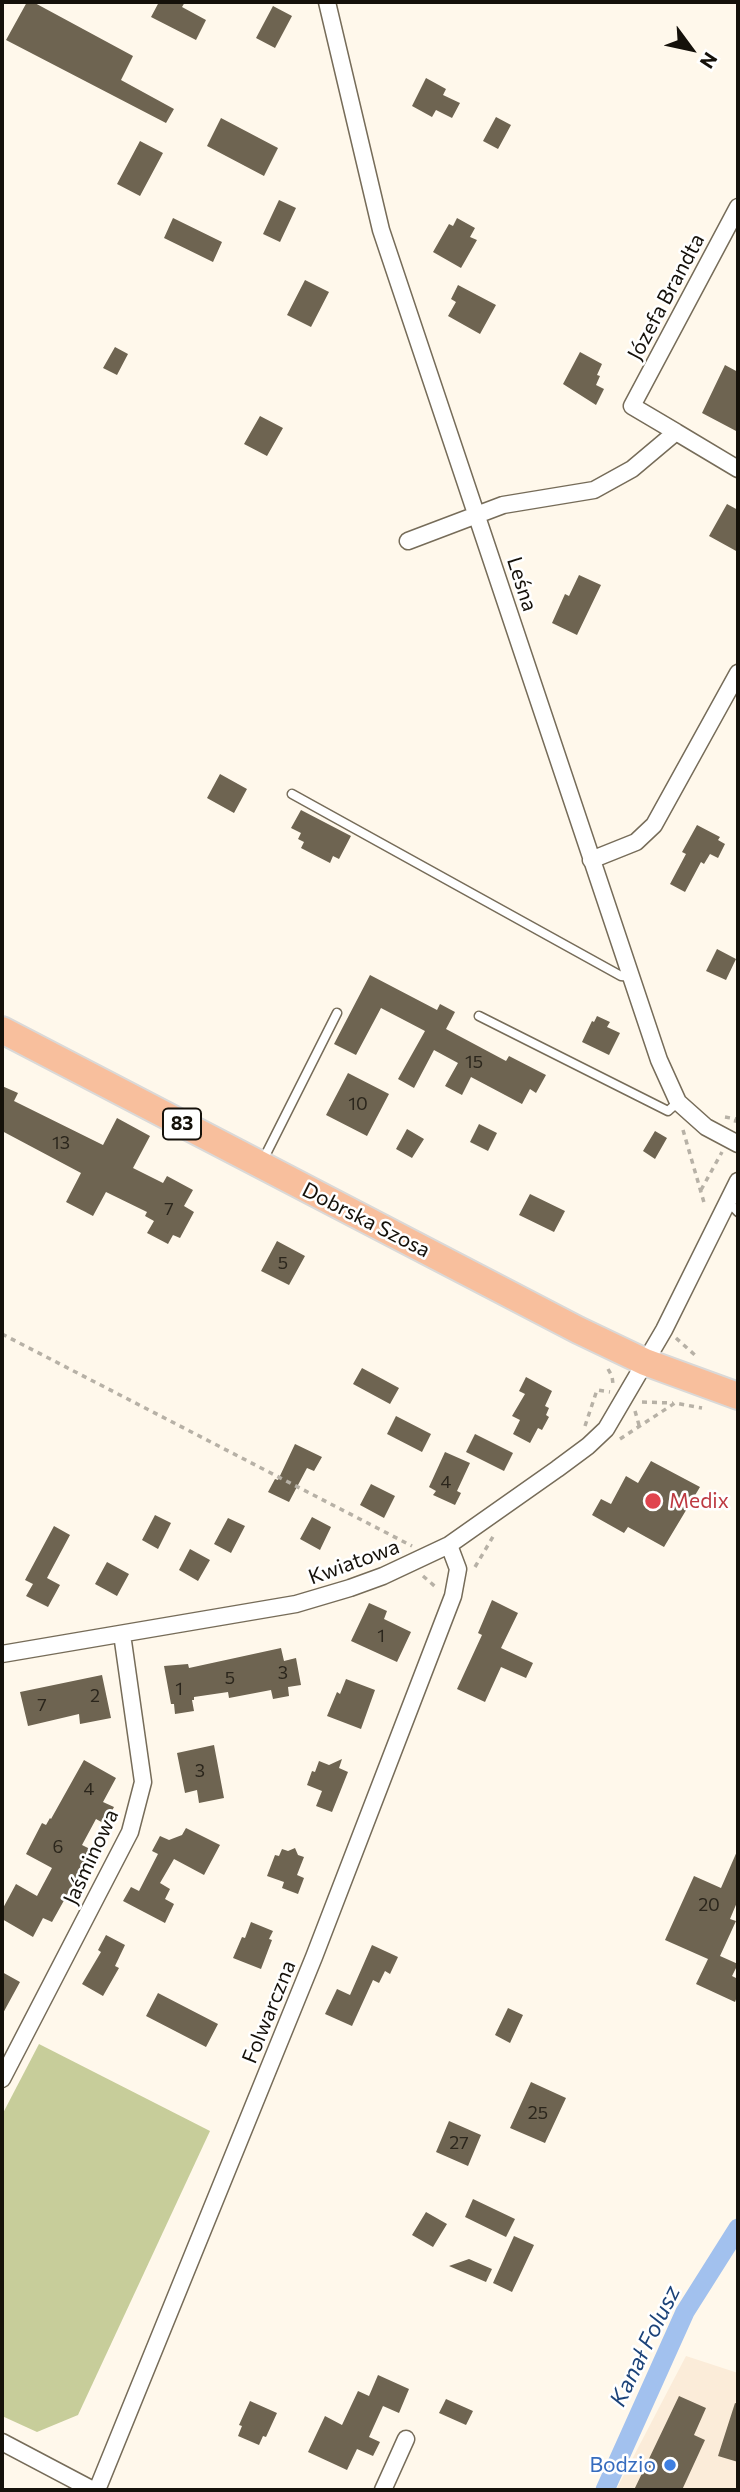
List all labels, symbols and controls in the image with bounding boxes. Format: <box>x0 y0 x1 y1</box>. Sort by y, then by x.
north arrow <box>656 14 726 84</box>
text: N <box>696 48 723 73</box>
street label: Józefa Brandta <box>622 229 710 365</box>
street label: Leśna <box>501 554 543 614</box>
house number: 15 <box>465 1051 483 1073</box>
house number: 10 <box>348 1093 368 1115</box>
road number: 83 <box>163 1108 201 1140</box>
house number: 13 <box>52 1132 70 1154</box>
street label: Dobrska Szosa <box>298 1177 434 1263</box>
house number: 7 <box>164 1198 174 1220</box>
house number: 5 <box>278 1252 288 1274</box>
house number: 4 <box>441 1471 451 1493</box>
place label: Medix <box>669 1488 729 1514</box>
marker: Medix <box>643 1491 663 1511</box>
street label: Kwiatowa <box>305 1534 403 1590</box>
house number: 1 <box>377 1625 385 1647</box>
house number: 3 <box>278 1662 288 1684</box>
house number: 5 <box>225 1667 235 1689</box>
house number: 1 <box>175 1678 183 1700</box>
house number: 2 <box>90 1685 100 1707</box>
house number: 7 <box>37 1694 47 1716</box>
house number: 3 <box>195 1760 205 1782</box>
house number: 4 <box>84 1778 94 1800</box>
street label: Jaśminowa <box>58 1805 124 1909</box>
house number: 6 <box>53 1836 63 1858</box>
house number: 20 <box>698 1894 720 1916</box>
street label: Folwarczna <box>237 1957 301 2067</box>
house number: 25 <box>528 2102 548 2124</box>
house number: 27 <box>449 2132 469 2154</box>
water label: Kanał Folusz <box>604 2281 686 2411</box>
place label: Bodzio <box>589 2452 656 2478</box>
marker: Bodzio <box>662 2457 678 2473</box>

